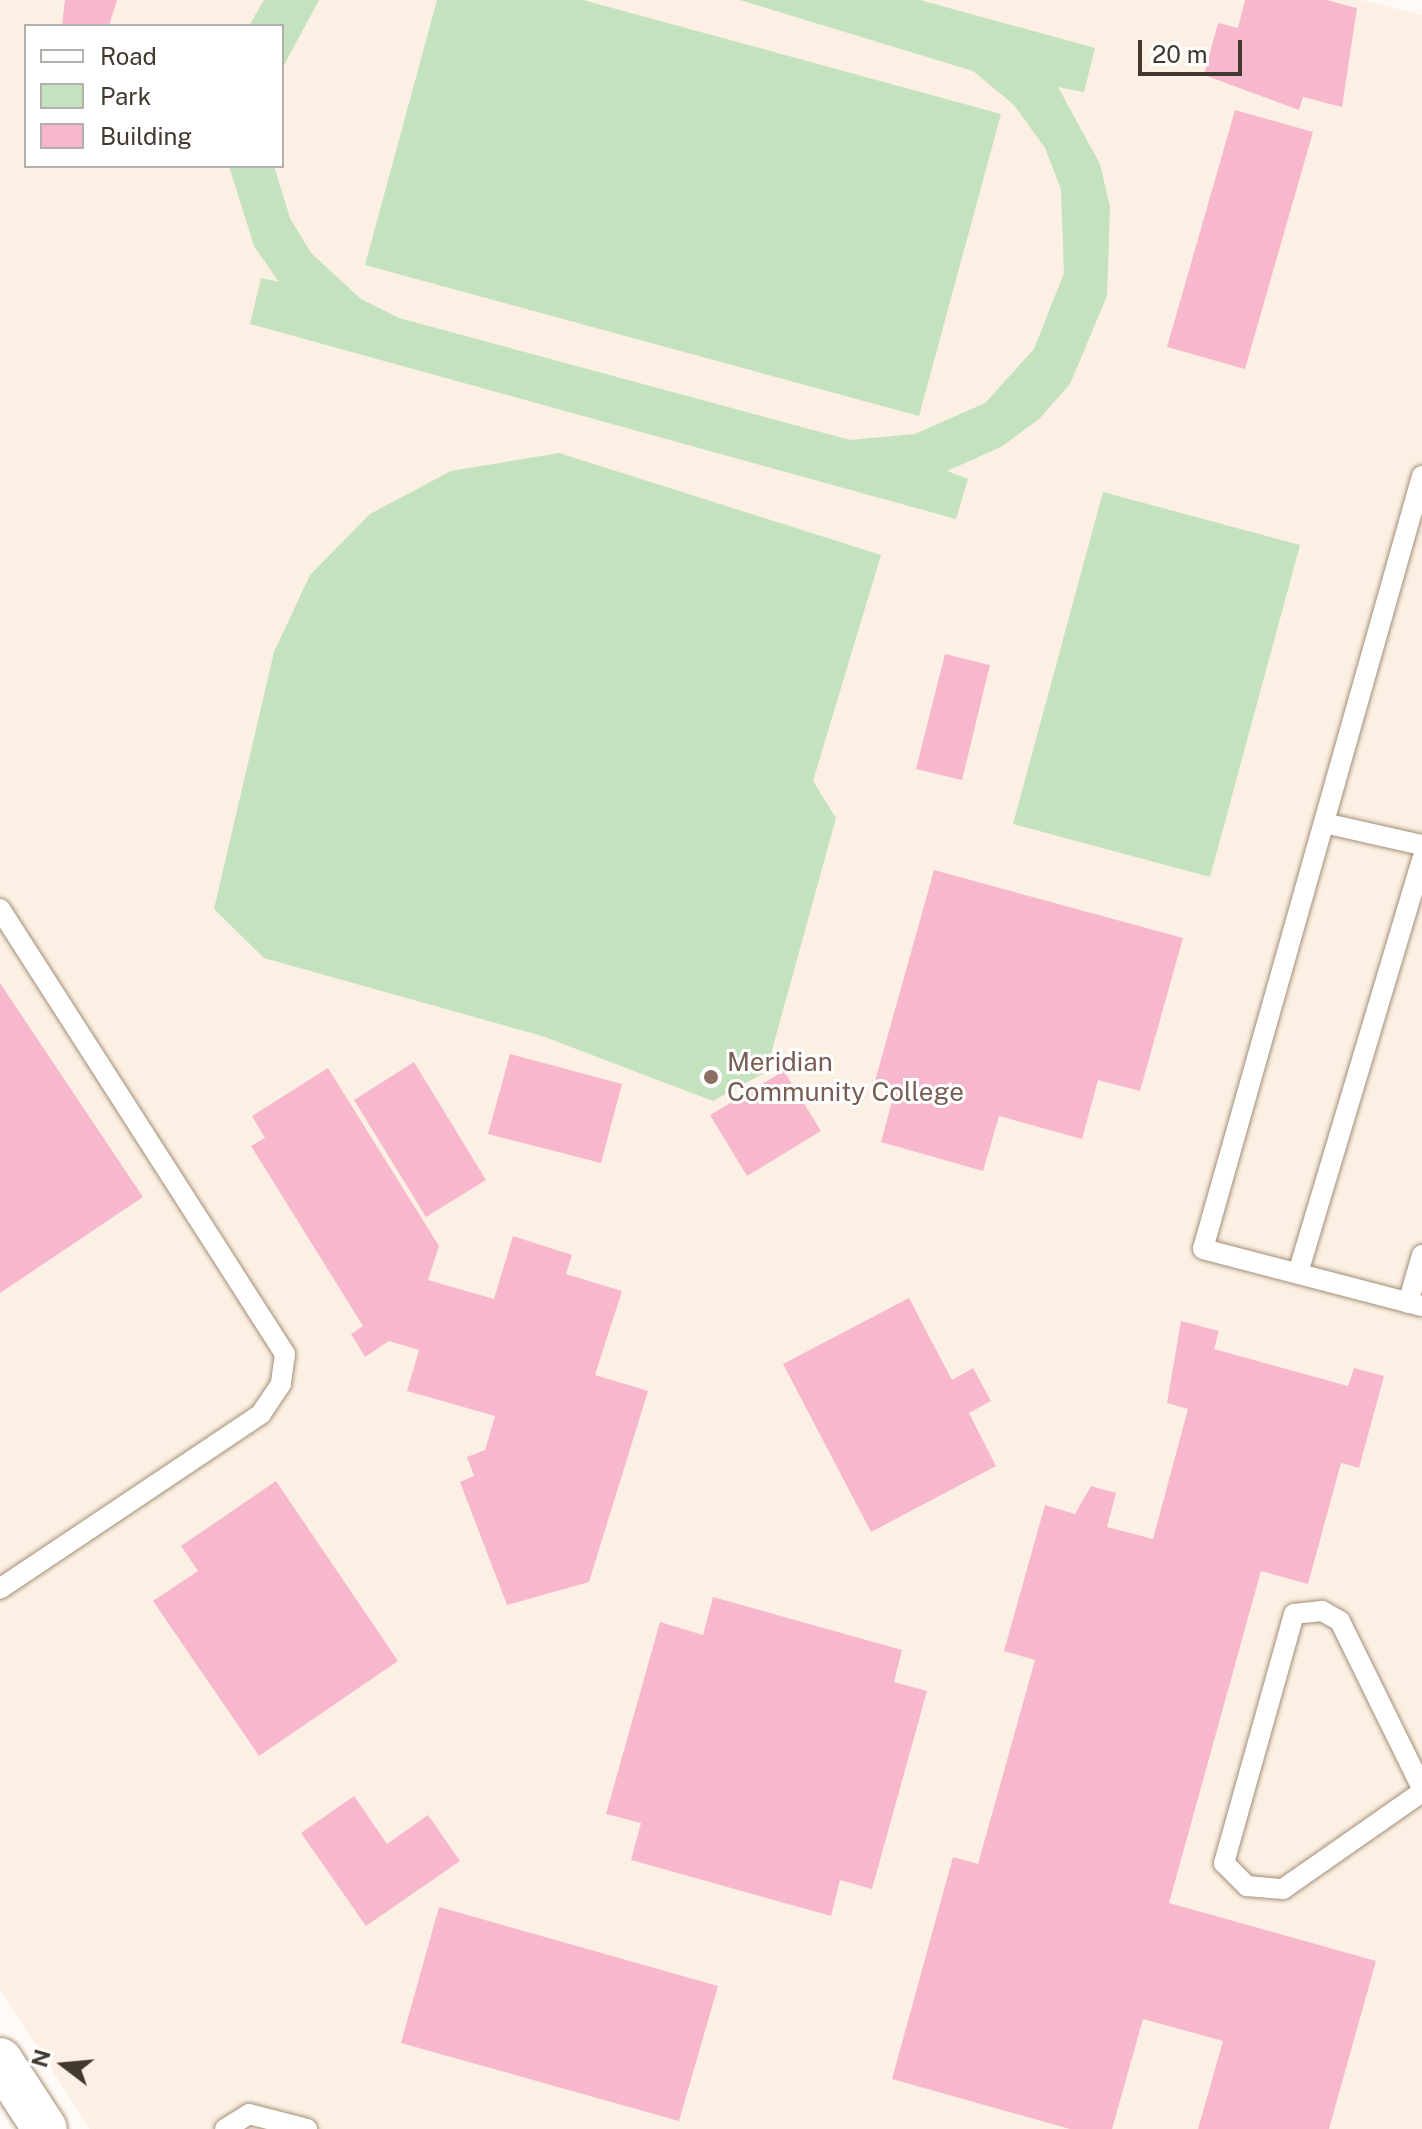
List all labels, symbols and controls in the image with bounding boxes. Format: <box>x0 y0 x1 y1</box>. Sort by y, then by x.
legend <box>24 24 284 168</box>
scale bar <box>1142 24 1246 74</box>
text: 20 m <box>1152 40 1208 68</box>
text: Road <box>100 42 157 70</box>
text: Park <box>100 82 151 110</box>
text: Building <box>100 122 192 150</box>
place label: Meridian Community College <box>727 1046 964 1108</box>
marker: Meridian Community College <box>702 1068 720 1086</box>
north arrow <box>24 2025 104 2105</box>
text: N <box>26 2047 56 2070</box>

